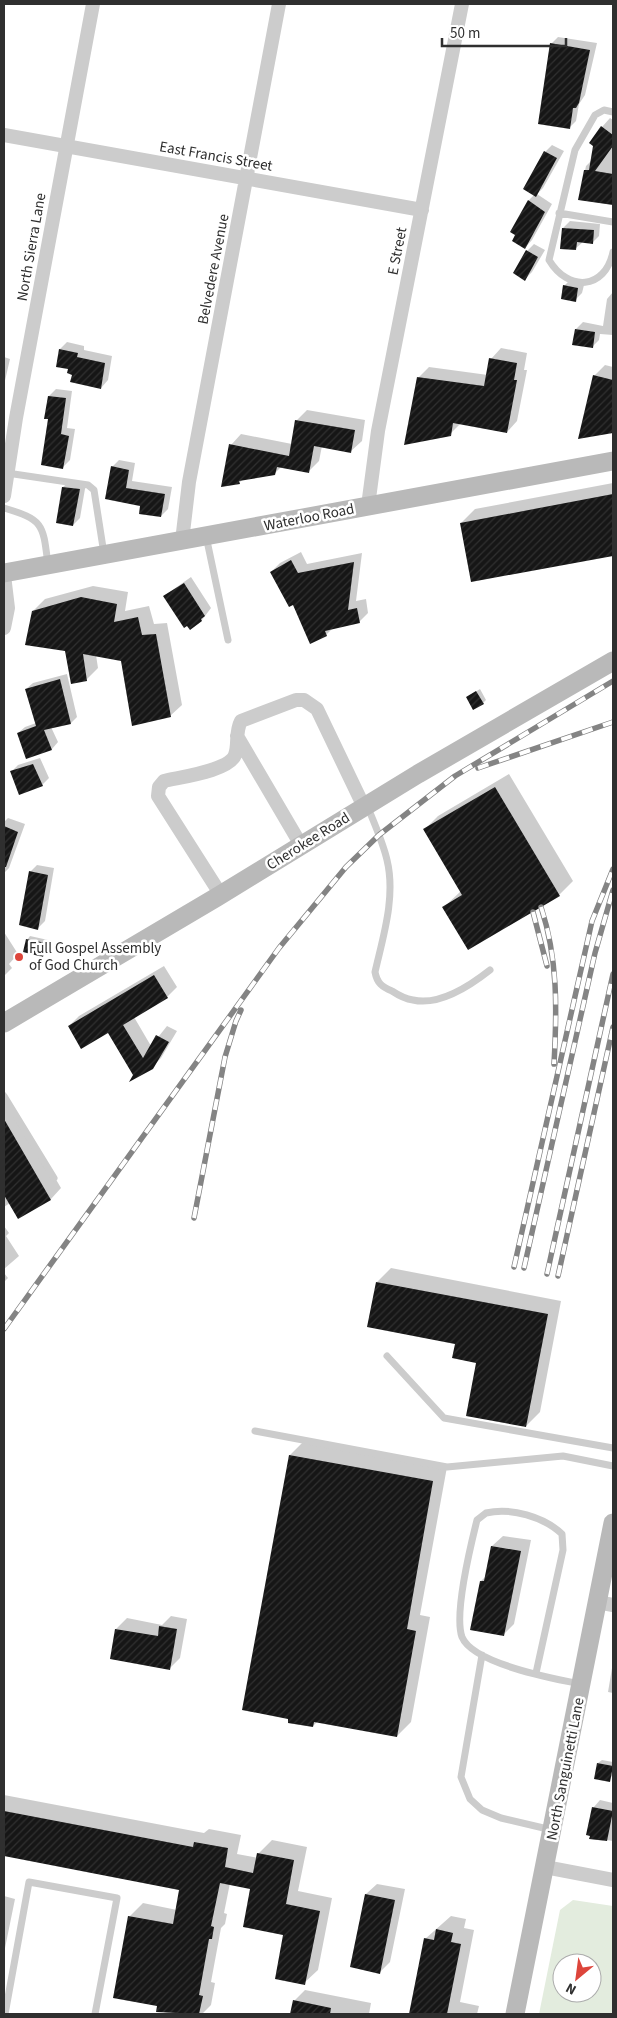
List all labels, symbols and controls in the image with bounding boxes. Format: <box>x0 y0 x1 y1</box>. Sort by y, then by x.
scale bar <box>442 15 566 47</box>
text: 50 m <box>450 23 480 44</box>
street label: East Francis Street <box>158 136 274 177</box>
street label: North Sierra Lane <box>12 191 51 303</box>
street label: Belvedere Avenue <box>193 212 234 326</box>
street label: E Street <box>383 225 412 277</box>
street label: Waterloo Road <box>262 498 356 537</box>
street label: Cherokee Road <box>263 807 354 875</box>
place label: Full Gospel Assembly of God Church <box>29 938 161 976</box>
marker: Full Gospel Assembly of God Church <box>13 951 25 963</box>
street label: North Sanguinetti Lane <box>541 1696 590 1842</box>
north arrow <box>552 1953 602 2003</box>
text: N <box>562 1977 580 1999</box>

